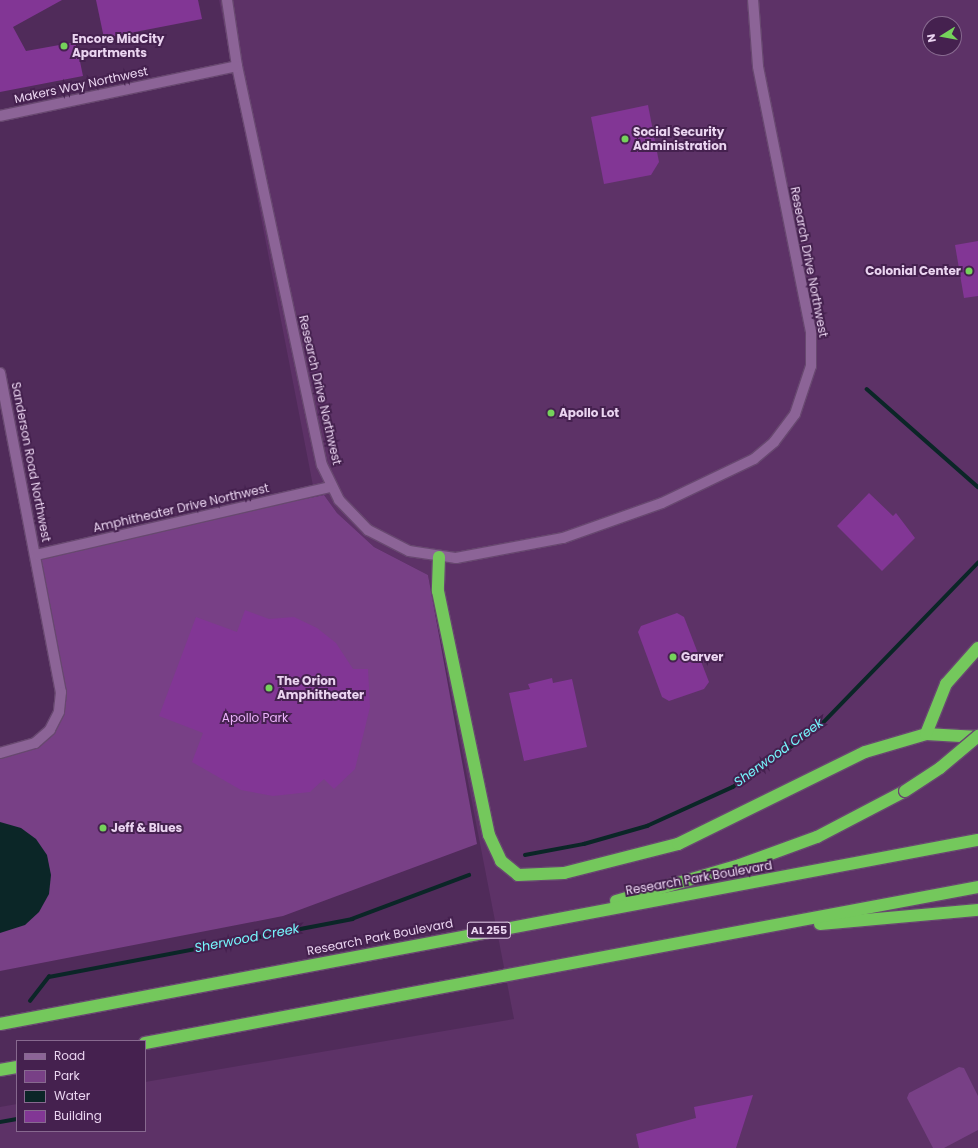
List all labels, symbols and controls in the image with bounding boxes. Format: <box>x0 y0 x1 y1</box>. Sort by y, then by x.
north arrow <box>922 16 962 56</box>
place label: Encore MidCity Apartments <box>72 32 164 60</box>
text: N <box>923 33 940 44</box>
marker: Encore MidCity Apartments <box>59 41 69 51</box>
street label: Makers Way Northwest <box>13 64 149 106</box>
place label: Social Security Administration <box>633 125 727 153</box>
marker: Social Security Administration <box>620 134 630 144</box>
street label: Research Drive Northwest <box>787 186 831 338</box>
place label: Colonial Center <box>865 264 961 278</box>
marker: Colonial Center <box>964 266 974 276</box>
street label: Research Drive Northwest <box>296 314 344 466</box>
street label: Sanderson Road Northwest <box>8 381 54 543</box>
place label: Apollo Lot <box>559 406 619 420</box>
marker: Apollo Lot <box>546 408 556 418</box>
street label: Amphitheater Drive Northwest <box>92 481 270 535</box>
place label: Garver <box>681 650 723 664</box>
marker: Garver <box>668 652 678 662</box>
place label: The Orion Amphitheater <box>277 674 364 702</box>
marker: The Orion Amphitheater <box>264 683 274 693</box>
park label: Apollo Park <box>222 711 288 725</box>
water label: Sherwood Creek <box>731 715 827 791</box>
place label: Jeff & Blues <box>111 821 182 835</box>
marker: Jeff & Blues <box>98 823 108 833</box>
street label: Research Park Boulevard <box>625 858 773 898</box>
street label: Research Park Boulevard <box>306 916 454 958</box>
water label: Sherwood Creek <box>193 921 301 957</box>
road number: AL 255 <box>466 921 512 939</box>
legend <box>16 1040 146 1132</box>
text: Road <box>54 1047 85 1064</box>
text: Park <box>54 1067 80 1084</box>
text: Water <box>54 1087 90 1104</box>
text: Building <box>54 1107 102 1124</box>

